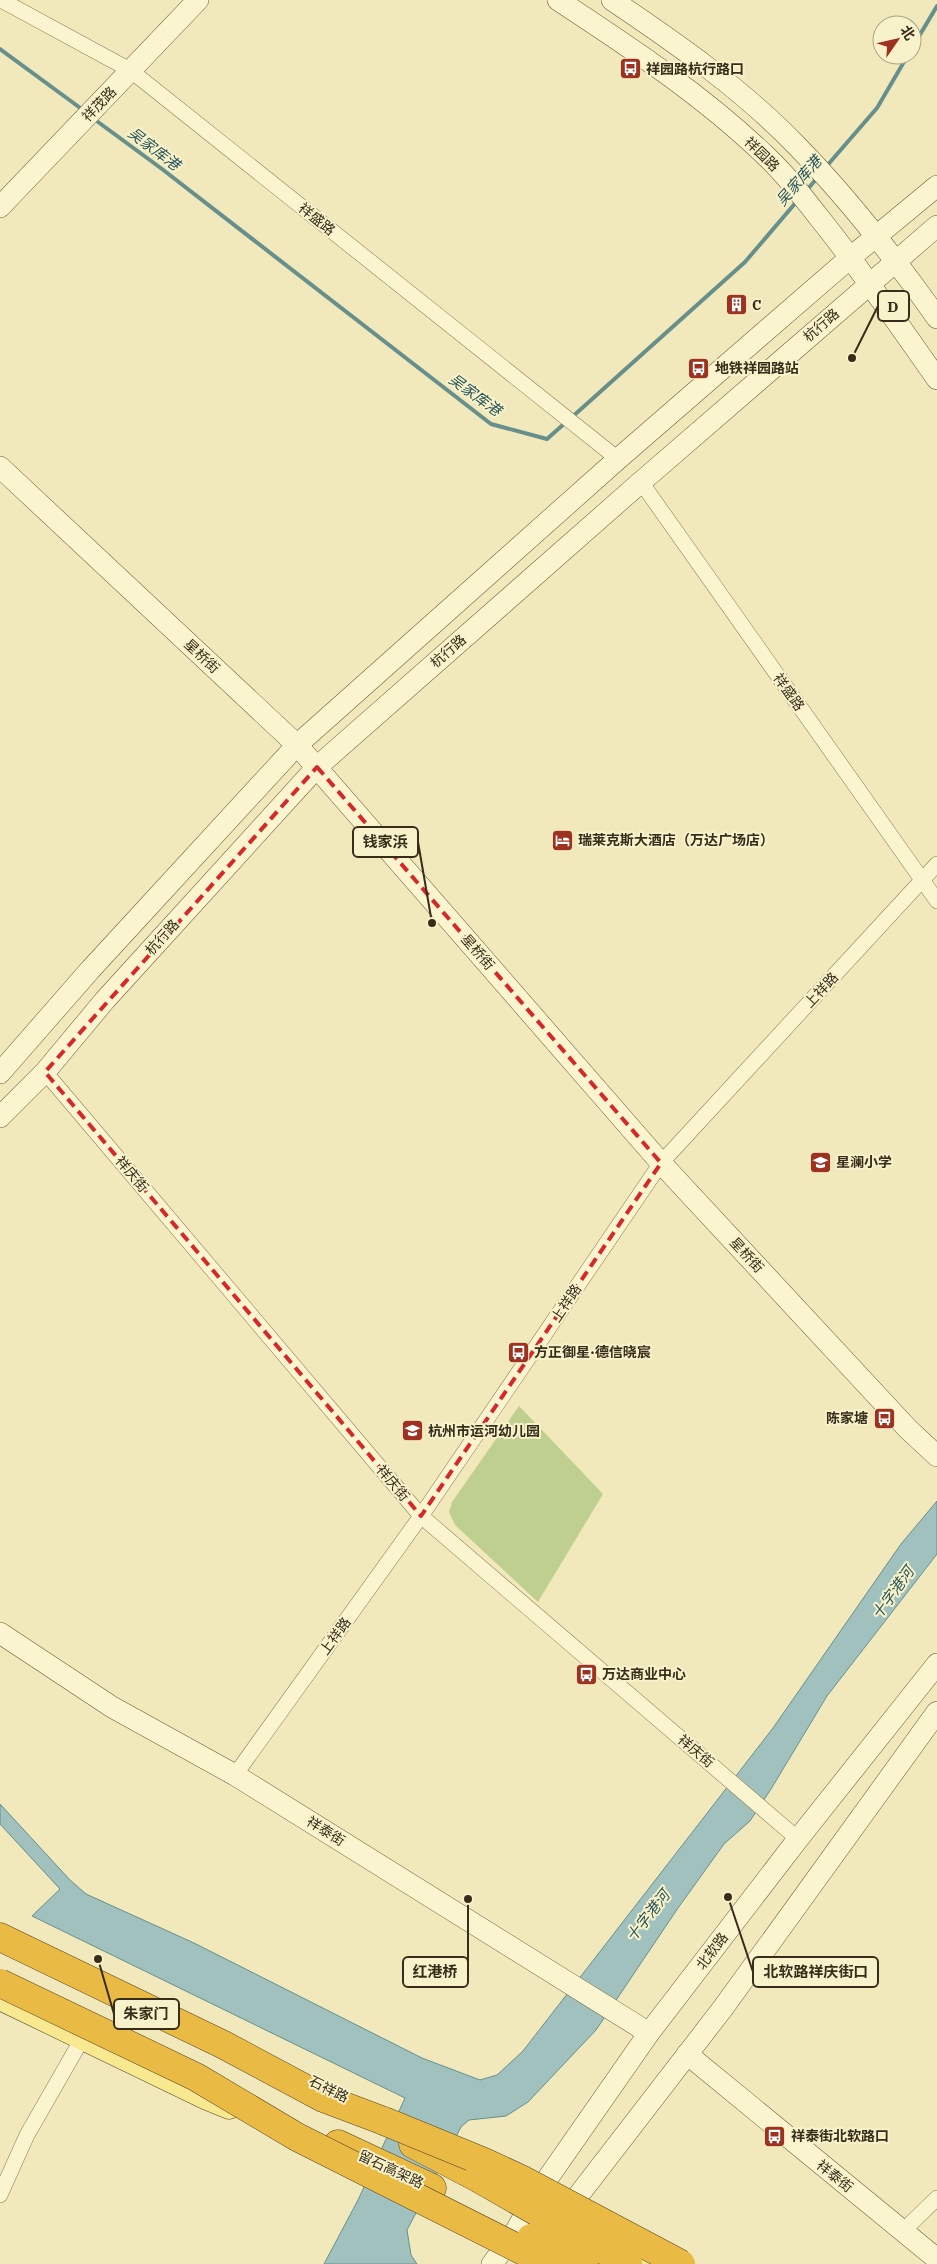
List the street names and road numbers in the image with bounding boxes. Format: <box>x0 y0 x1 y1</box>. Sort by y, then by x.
street label: 祥茂路 <box>78 83 120 125</box>
street label: 祥园路 <box>741 133 783 175</box>
street label: 祥盛路 <box>295 199 339 239</box>
street label: 杭行路 <box>799 304 843 346</box>
street label: 杭行路 <box>426 630 470 672</box>
street label: 星桥街 <box>181 635 223 677</box>
street label: 祥盛路 <box>770 670 808 714</box>
street label: 杭行路 <box>141 915 183 959</box>
street label: 星桥街 <box>457 930 499 974</box>
street label: 上祥路 <box>800 969 842 1011</box>
street label: 祥庆街 <box>112 1152 152 1196</box>
street label: 星桥街 <box>726 1234 768 1276</box>
street label: 上祥路 <box>547 1281 585 1325</box>
street label: 祥庆街 <box>373 1461 413 1505</box>
street label: 上祥路 <box>315 1614 355 1658</box>
street label: 祥庆街 <box>674 1731 718 1771</box>
street label: 祥泰街 <box>303 1812 349 1850</box>
street label: 北软路 <box>692 1929 732 1973</box>
street label: 石祥路 <box>306 2072 352 2106</box>
street label: 留石高架路 <box>355 2146 427 2192</box>
street label: 祥泰街 <box>813 2156 857 2196</box>

